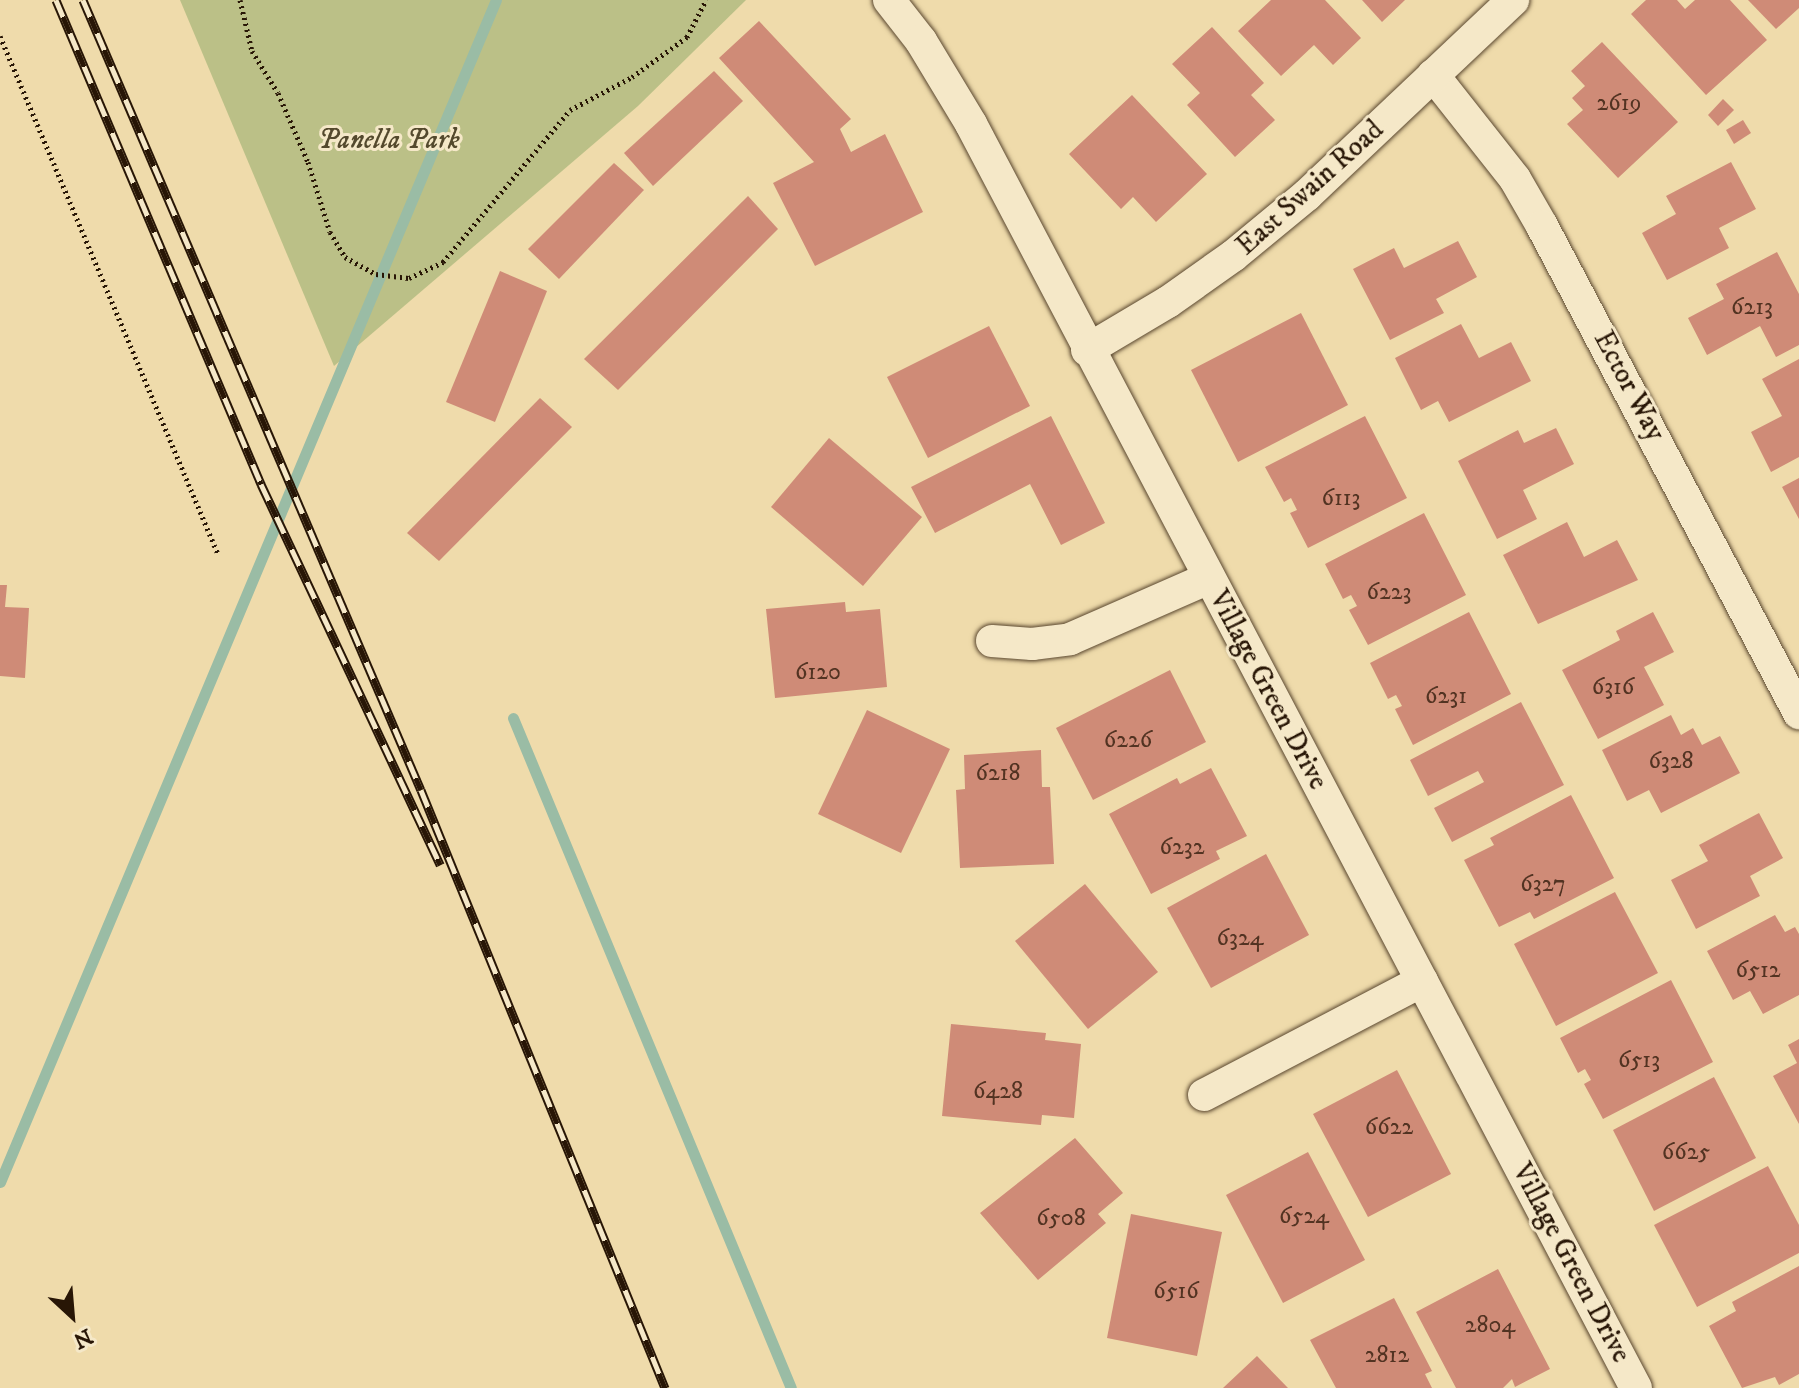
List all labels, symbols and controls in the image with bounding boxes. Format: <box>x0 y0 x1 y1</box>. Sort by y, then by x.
house number: 2619 <box>1597 90 1641 118</box>
street label: East Swain Road <box>1230 113 1390 263</box>
park label: Panella Park <box>318 123 460 157</box>
house number: 6213 <box>1731 294 1773 322</box>
street label: Ector Way <box>1586 325 1672 447</box>
house number: 6113 <box>1322 485 1360 513</box>
house number: 6223 <box>1366 579 1412 607</box>
street label: Village Green Drive <box>1201 585 1335 795</box>
house number: 6120 <box>795 659 841 687</box>
house number: 6316 <box>1592 674 1634 702</box>
house number: 6231 <box>1425 683 1467 711</box>
house number: 6226 <box>1104 727 1152 755</box>
house number: 6328 <box>1648 748 1694 776</box>
house number: 6218 <box>975 760 1021 788</box>
house number: 6232 <box>1159 834 1205 862</box>
house number: 6327 <box>1520 871 1566 899</box>
house number: 6324 <box>1216 925 1264 953</box>
house number: 6512 <box>1735 957 1781 985</box>
house number: 6513 <box>1618 1047 1660 1075</box>
house number: 6428 <box>973 1078 1023 1106</box>
house number: 6622 <box>1365 1114 1413 1142</box>
house number: 6625 <box>1662 1139 1710 1167</box>
street label: Village Green Drive <box>1504 1158 1638 1368</box>
house number: 6524 <box>1279 1203 1329 1231</box>
house number: 6508 <box>1036 1205 1086 1233</box>
north arrow <box>32 1276 112 1356</box>
house number: 6516 <box>1153 1278 1199 1306</box>
house number: 2804 <box>1465 1312 1515 1340</box>
text: N <box>69 1322 97 1354</box>
house number: 2812 <box>1365 1342 1409 1370</box>

